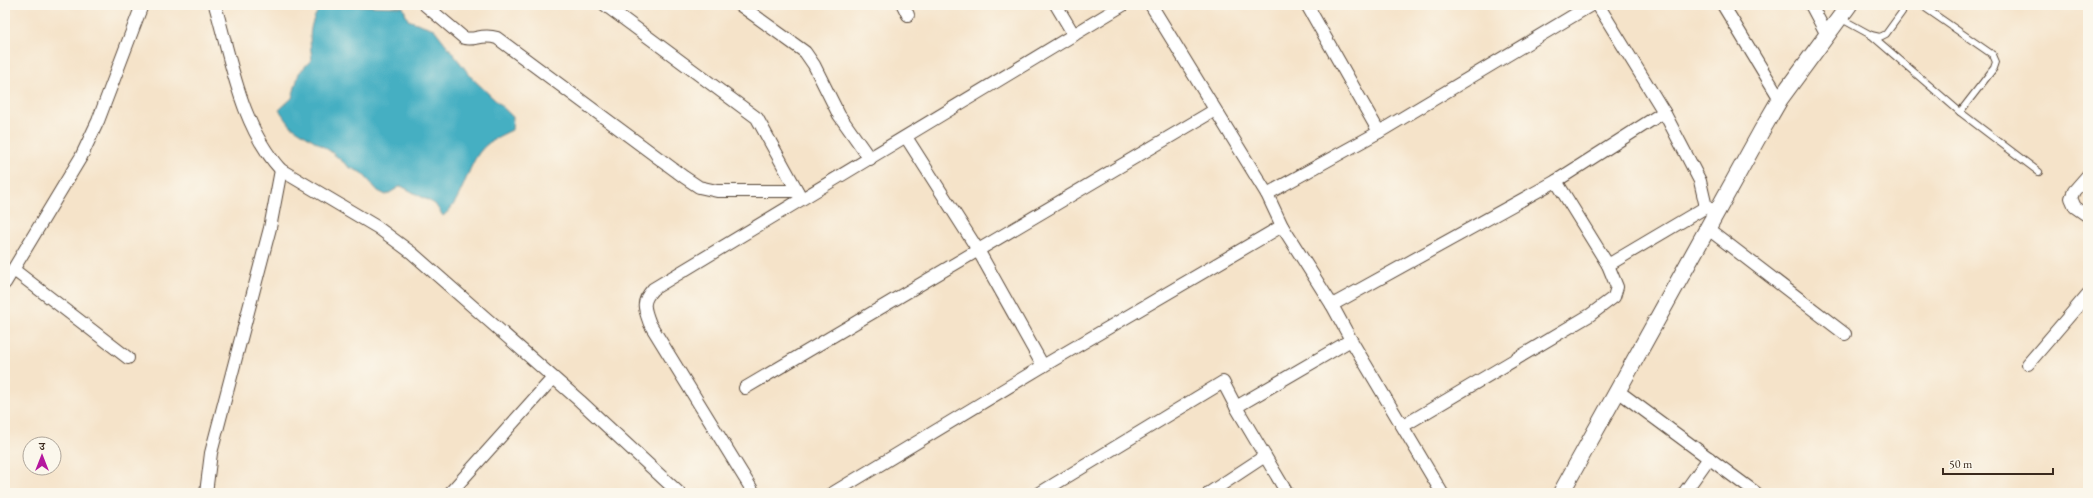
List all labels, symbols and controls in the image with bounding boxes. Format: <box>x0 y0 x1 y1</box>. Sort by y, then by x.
north arrow <box>22 436 62 476</box>
text: उ <box>38 439 46 453</box>
scale bar <box>1943 450 2053 476</box>
text: 50 m <box>1949 456 1973 472</box>

